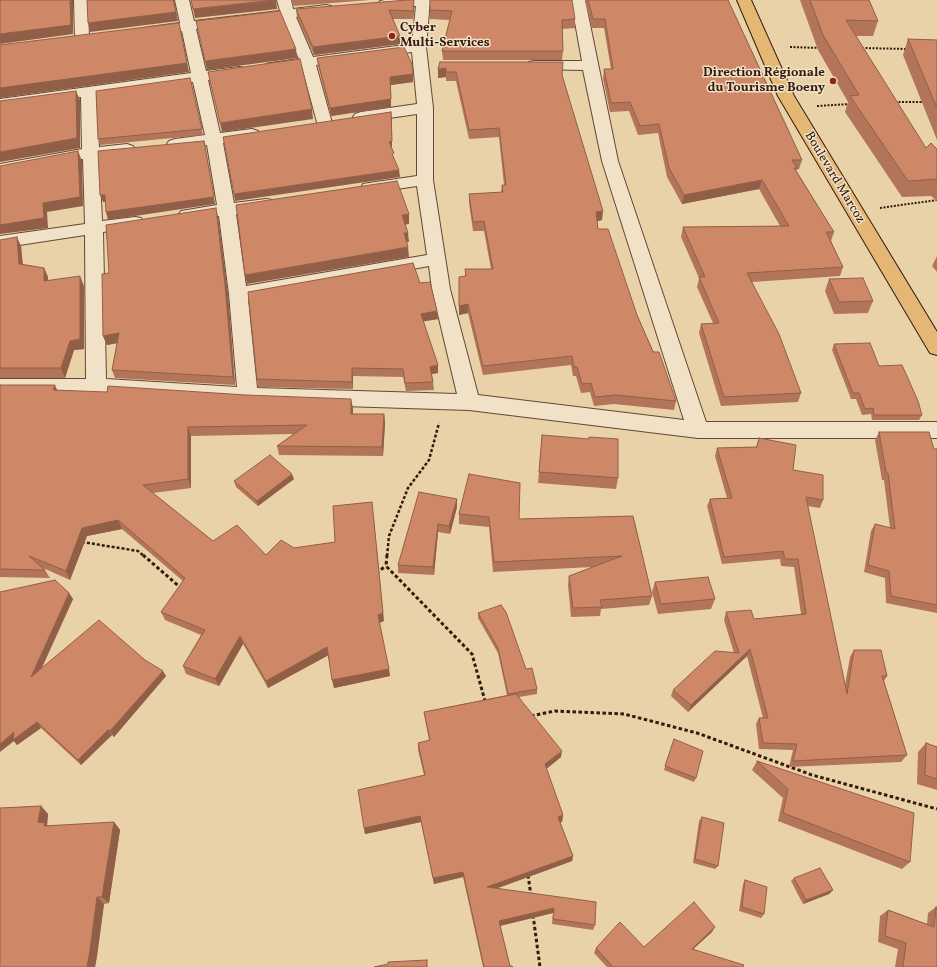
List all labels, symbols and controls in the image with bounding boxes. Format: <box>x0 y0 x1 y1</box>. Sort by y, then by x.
place label: Cyber Multi-Services <box>400 21 490 52</box>
marker: Cyber Multi-Services <box>387 31 397 41</box>
place label: Direction Régionale du Tourisme Boeny <box>703 66 825 97</box>
marker: Direction Régionale du Tourisme Boeny <box>828 76 838 86</box>
street label: Boulevard Marcoz <box>800 129 868 227</box>

